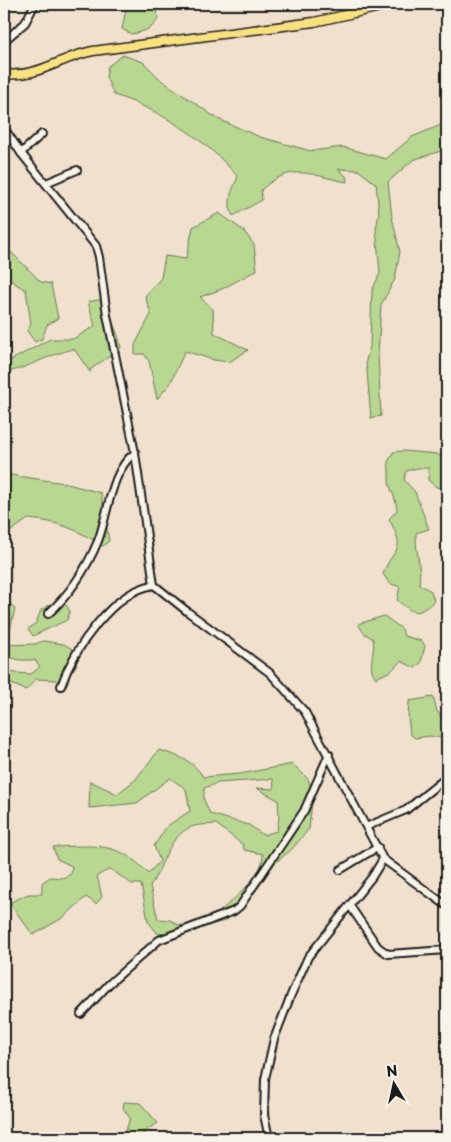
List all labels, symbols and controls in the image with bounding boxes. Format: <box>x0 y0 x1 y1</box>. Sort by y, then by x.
text: N <box>385 1059 399 1082</box>
north arrow <box>368 1060 418 1110</box>

